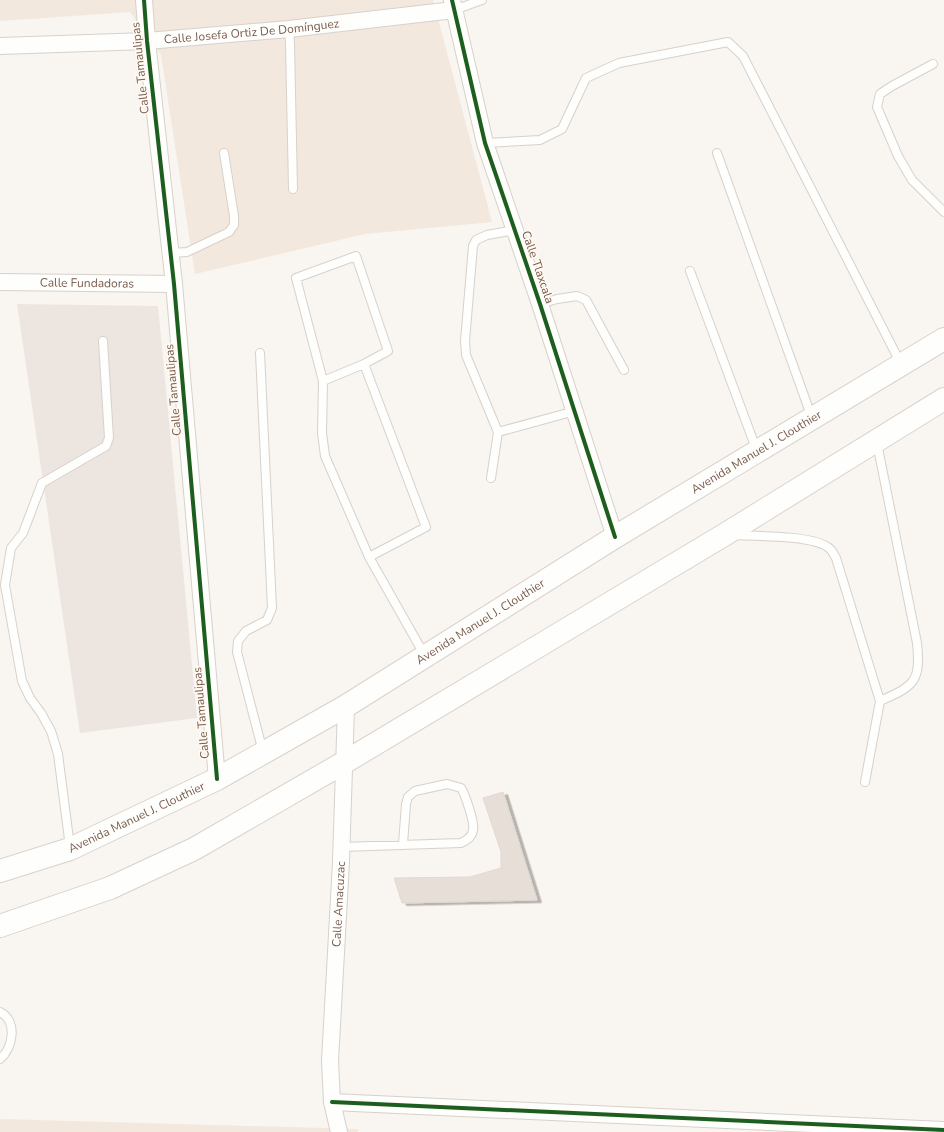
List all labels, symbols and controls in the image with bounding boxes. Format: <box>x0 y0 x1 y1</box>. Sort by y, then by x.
street label: Calle Josefa Ortiz De Domínguez <box>163 15 340 48</box>
street label: Calle Tamaulipas <box>127 21 153 115</box>
street label: Calle Tlaxcala <box>518 229 558 305</box>
street label: Calle Fundadoras <box>40 274 134 292</box>
street label: Calle Tamaulipas <box>161 343 185 437</box>
street label: Avenida Manuel J. Clouthier <box>688 406 825 497</box>
street label: Avenida Manuel J. Clouthier <box>413 575 548 668</box>
street label: Calle Tamaulipas <box>189 666 213 760</box>
street label: Avenida Manuel J. Clouthier <box>66 778 208 857</box>
street label: Calle Amacuzac <box>328 860 349 947</box>

